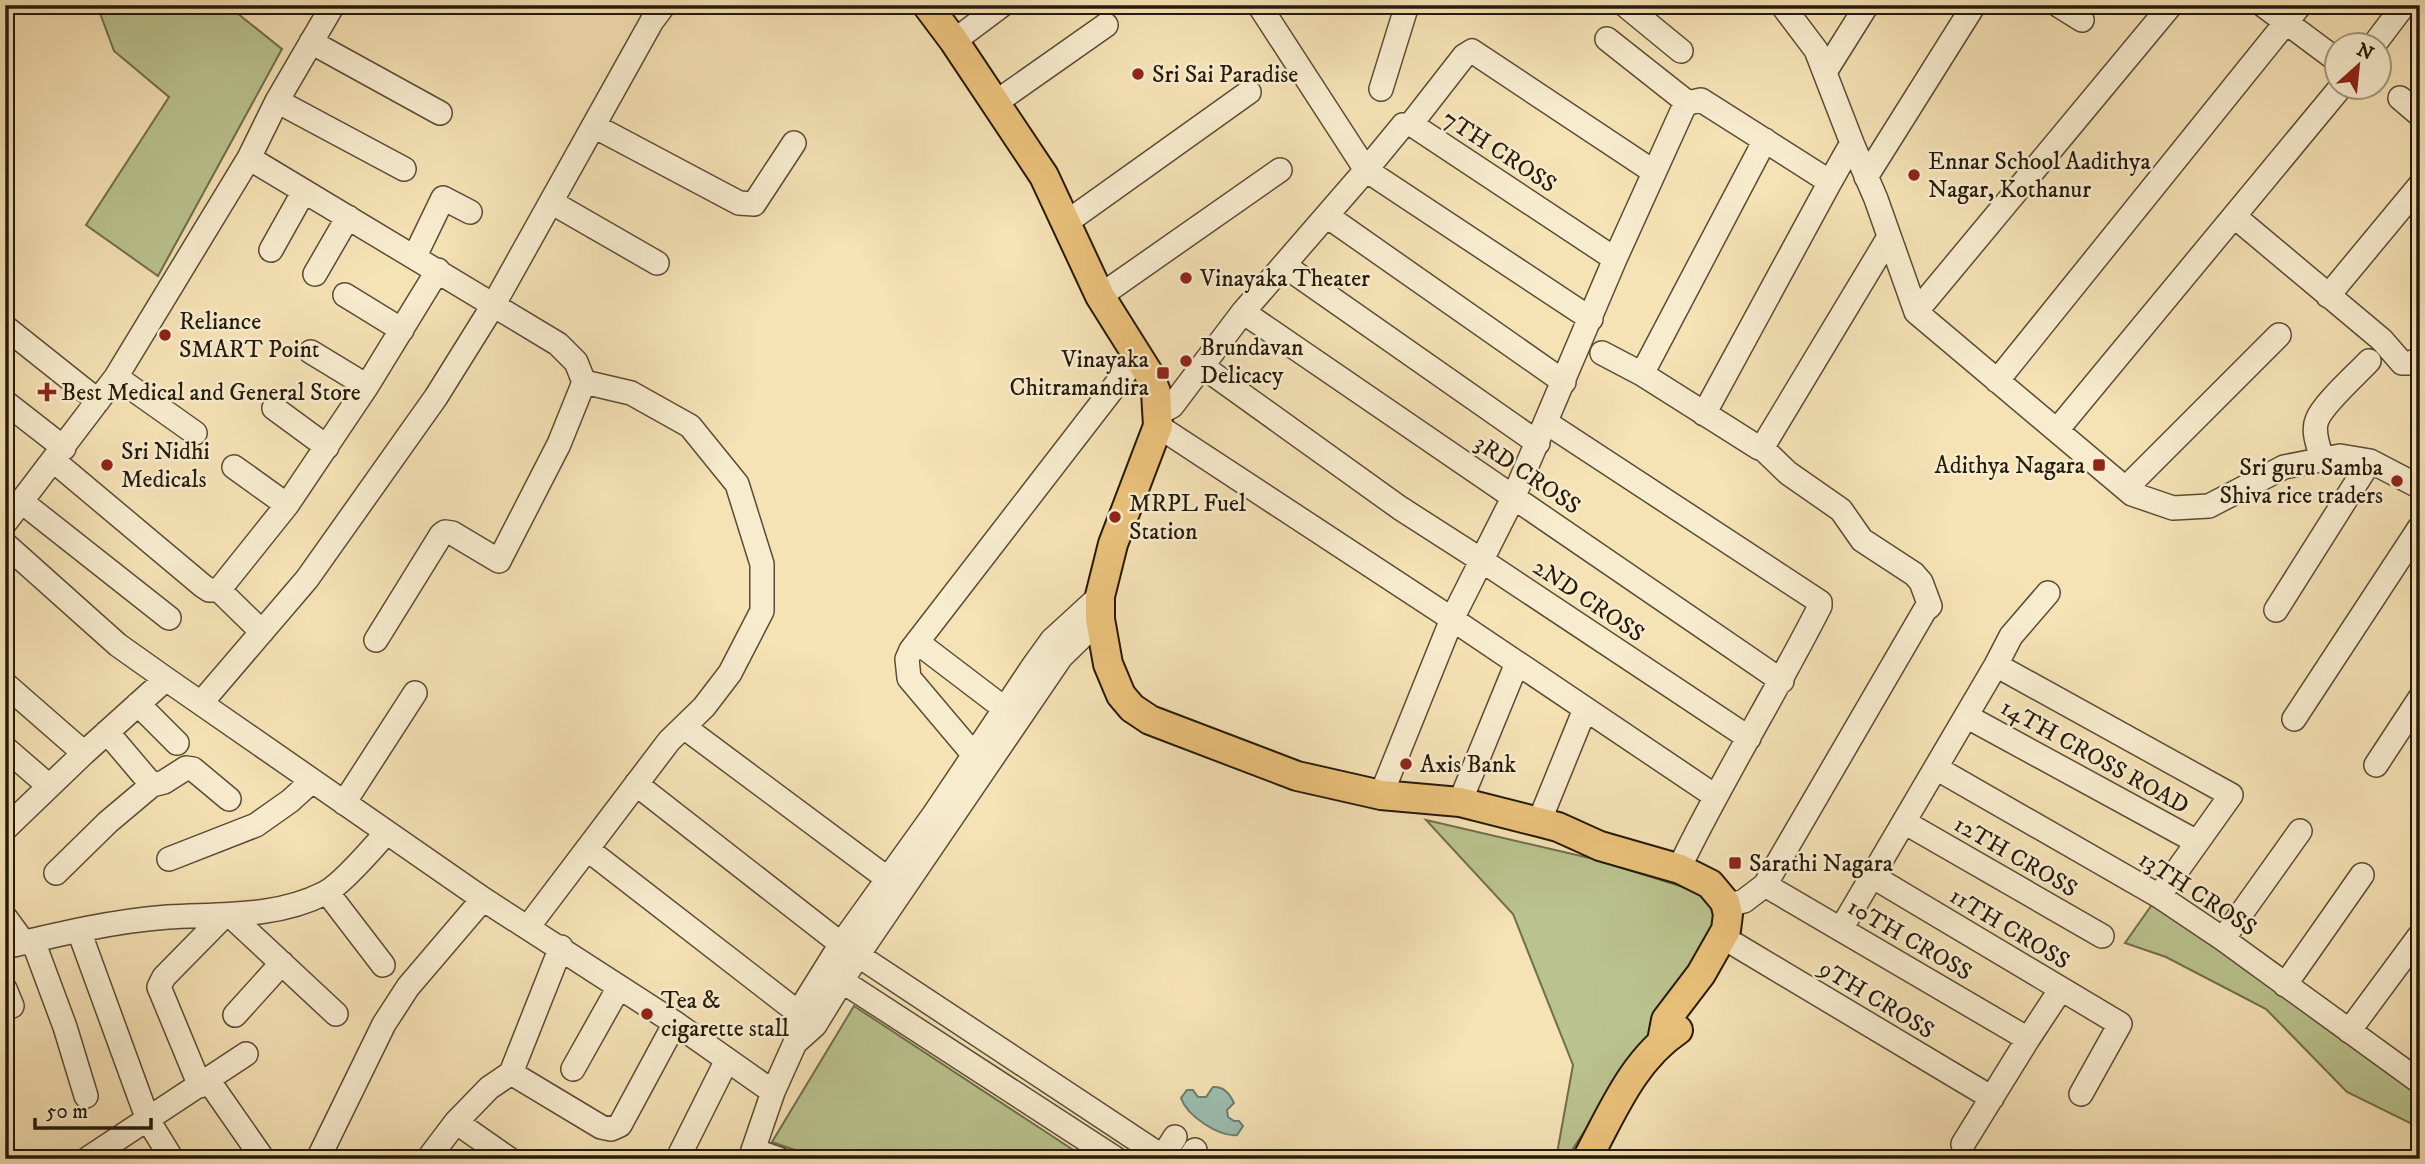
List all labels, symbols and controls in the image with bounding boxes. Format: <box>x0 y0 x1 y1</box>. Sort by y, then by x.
north arrow <box>2324 32 2394 102</box>
text: N <box>2353 38 2378 66</box>
place label: Sri Sai Paradise <box>1152 60 1298 90</box>
marker: Sri Sai Paradise <box>1130 66 1146 82</box>
street label: 7TH CROSS <box>1437 104 1562 200</box>
place label: Ennar School Aadithya Nagar, Kothanur <box>1928 147 2151 205</box>
marker: Ennar School Aadithya Nagar, Kothanur <box>1906 167 1922 183</box>
place label: Vinayaka Theater <box>1199 264 1370 294</box>
marker: Vinayaka Theater <box>1178 270 1194 286</box>
place label: Reliance SMART Point <box>179 307 320 365</box>
marker: Reliance SMART Point <box>157 327 173 343</box>
place label: Brundavan Delicacy <box>1200 333 1304 391</box>
place label: Vinayaka Chitramandira <box>1010 345 1150 403</box>
marker: Brundavan Delicacy <box>1178 353 1194 369</box>
marker: Vinayaka Chitramandira <box>1155 365 1171 381</box>
place label: Best Medical and General Store <box>61 378 361 408</box>
marker: Best Medical and General Store <box>39 384 55 400</box>
street label: 3RD CROSS <box>1469 428 1586 521</box>
place label: Sri Nidhi Medicals <box>121 437 210 495</box>
place label: Adithya Nagara <box>1935 451 2086 481</box>
place label: Sri guru Samba Shiva rice traders <box>2220 453 2384 511</box>
marker: Sri Nidhi Medicals <box>99 457 115 473</box>
marker: Adithya Nagara <box>2091 457 2107 473</box>
marker: Sri guru Samba Shiva rice traders <box>2389 473 2405 489</box>
place label: MRPL Fuel Station <box>1129 489 1247 547</box>
marker: MRPL Fuel Station <box>1107 509 1123 525</box>
street label: 2ND CROSS <box>1527 552 1650 649</box>
street label: 14TH CROSS ROAD <box>1995 693 2194 821</box>
place label: Axis Bank <box>1420 750 1516 780</box>
marker: Axis Bank <box>1398 756 1414 772</box>
street label: 12TH CROSS <box>1948 809 2083 904</box>
street label: 13TH CROSS <box>2133 844 2262 943</box>
place label: Sarathi Nagara <box>1749 849 1894 879</box>
marker: Sarathi Nagara <box>1727 855 1743 871</box>
street label: 11TH CROSS <box>1944 881 2075 976</box>
street label: 10TH CROSS <box>1842 892 1977 988</box>
street label: 9TH CROSS <box>1812 953 1940 1046</box>
place label: Tea & cigarette stall <box>661 986 790 1044</box>
marker: Tea & cigarette stall <box>639 1006 655 1022</box>
scale bar <box>35 1087 150 1131</box>
text: 50 m <box>46 1099 88 1125</box>

